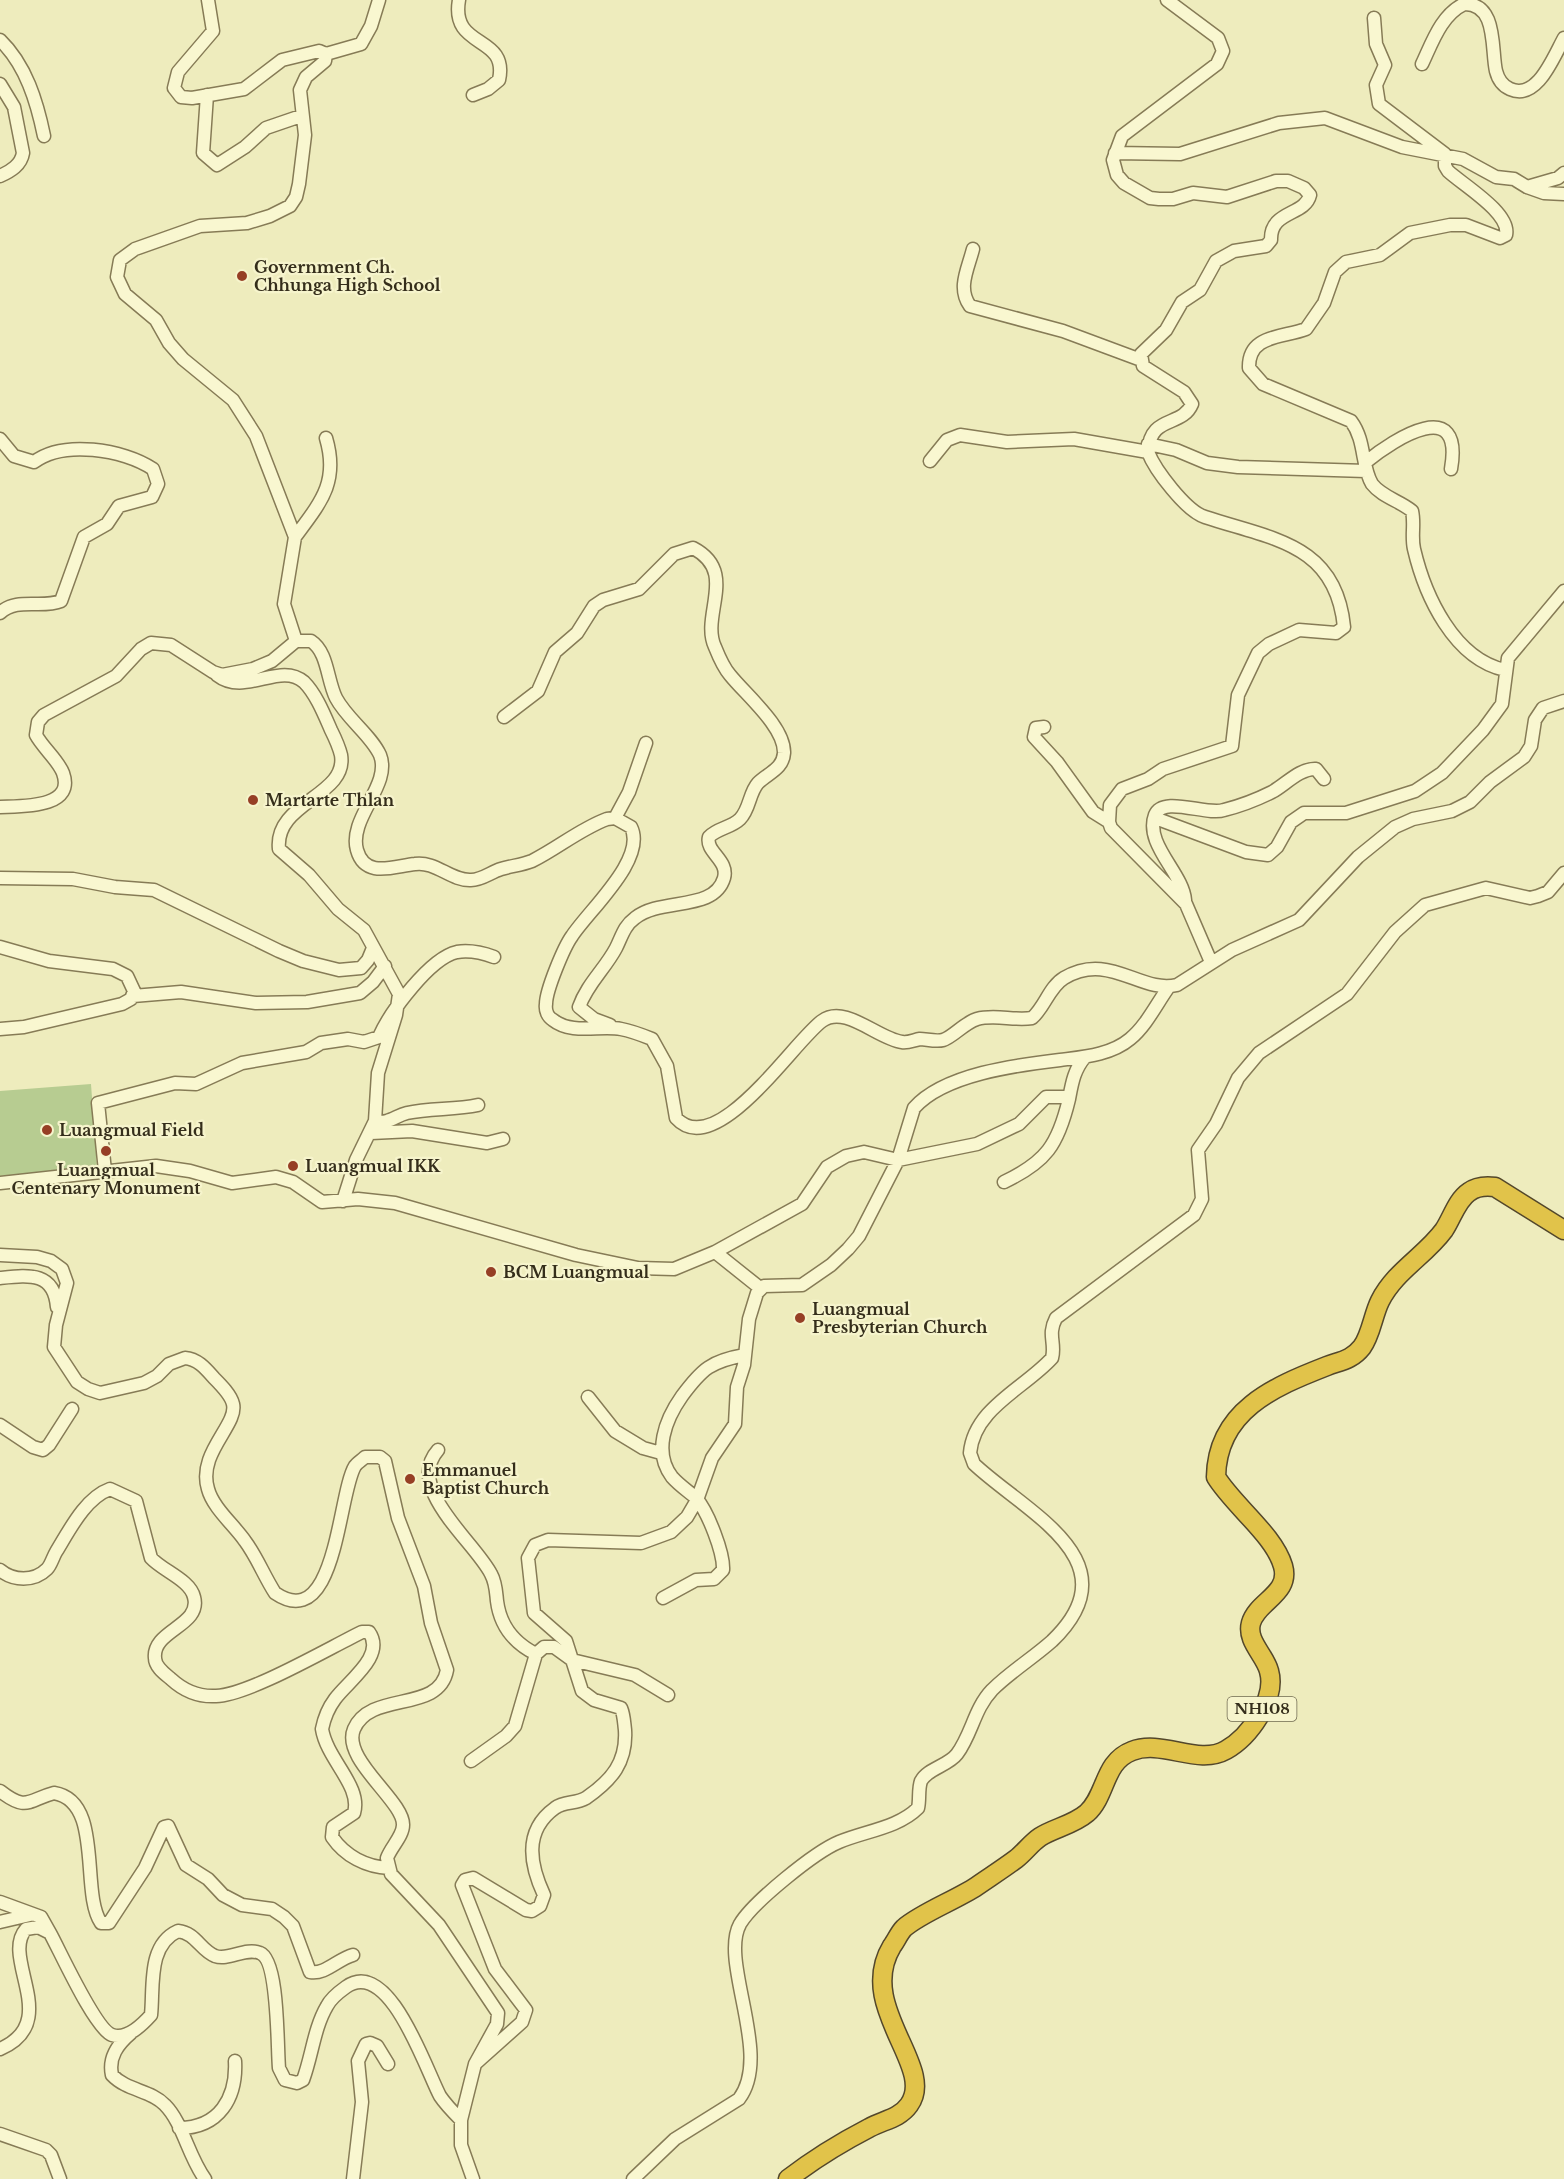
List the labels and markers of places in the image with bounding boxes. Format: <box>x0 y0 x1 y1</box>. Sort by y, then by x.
place label: Government Ch. Chhunga High School <box>254 257 441 295</box>
marker: Government Ch. Chhunga High School <box>235 269 249 283</box>
place label: Martarte Thlan <box>265 790 395 810</box>
marker: Martarte Thlan <box>246 793 260 807</box>
place label: Luangmual Field <box>59 1120 204 1140</box>
marker: Luangmual Field <box>40 1123 54 1137</box>
marker: Luangmual Centenary Monument <box>99 1144 113 1158</box>
place label: Luangmual IKK <box>305 1156 441 1176</box>
marker: Luangmual IKK <box>286 1159 300 1173</box>
place label: Luangmual Centenary Monument <box>12 1160 201 1198</box>
place label: BCM Luangmual <box>503 1262 650 1282</box>
marker: BCM Luangmual <box>484 1265 498 1279</box>
place label: Luangmual Presbyterian Church <box>812 1299 988 1337</box>
marker: Luangmual Presbyterian Church <box>793 1311 807 1325</box>
place label: Emmanuel Baptist Church <box>422 1460 550 1498</box>
marker: Emmanuel Baptist Church <box>403 1472 417 1486</box>

